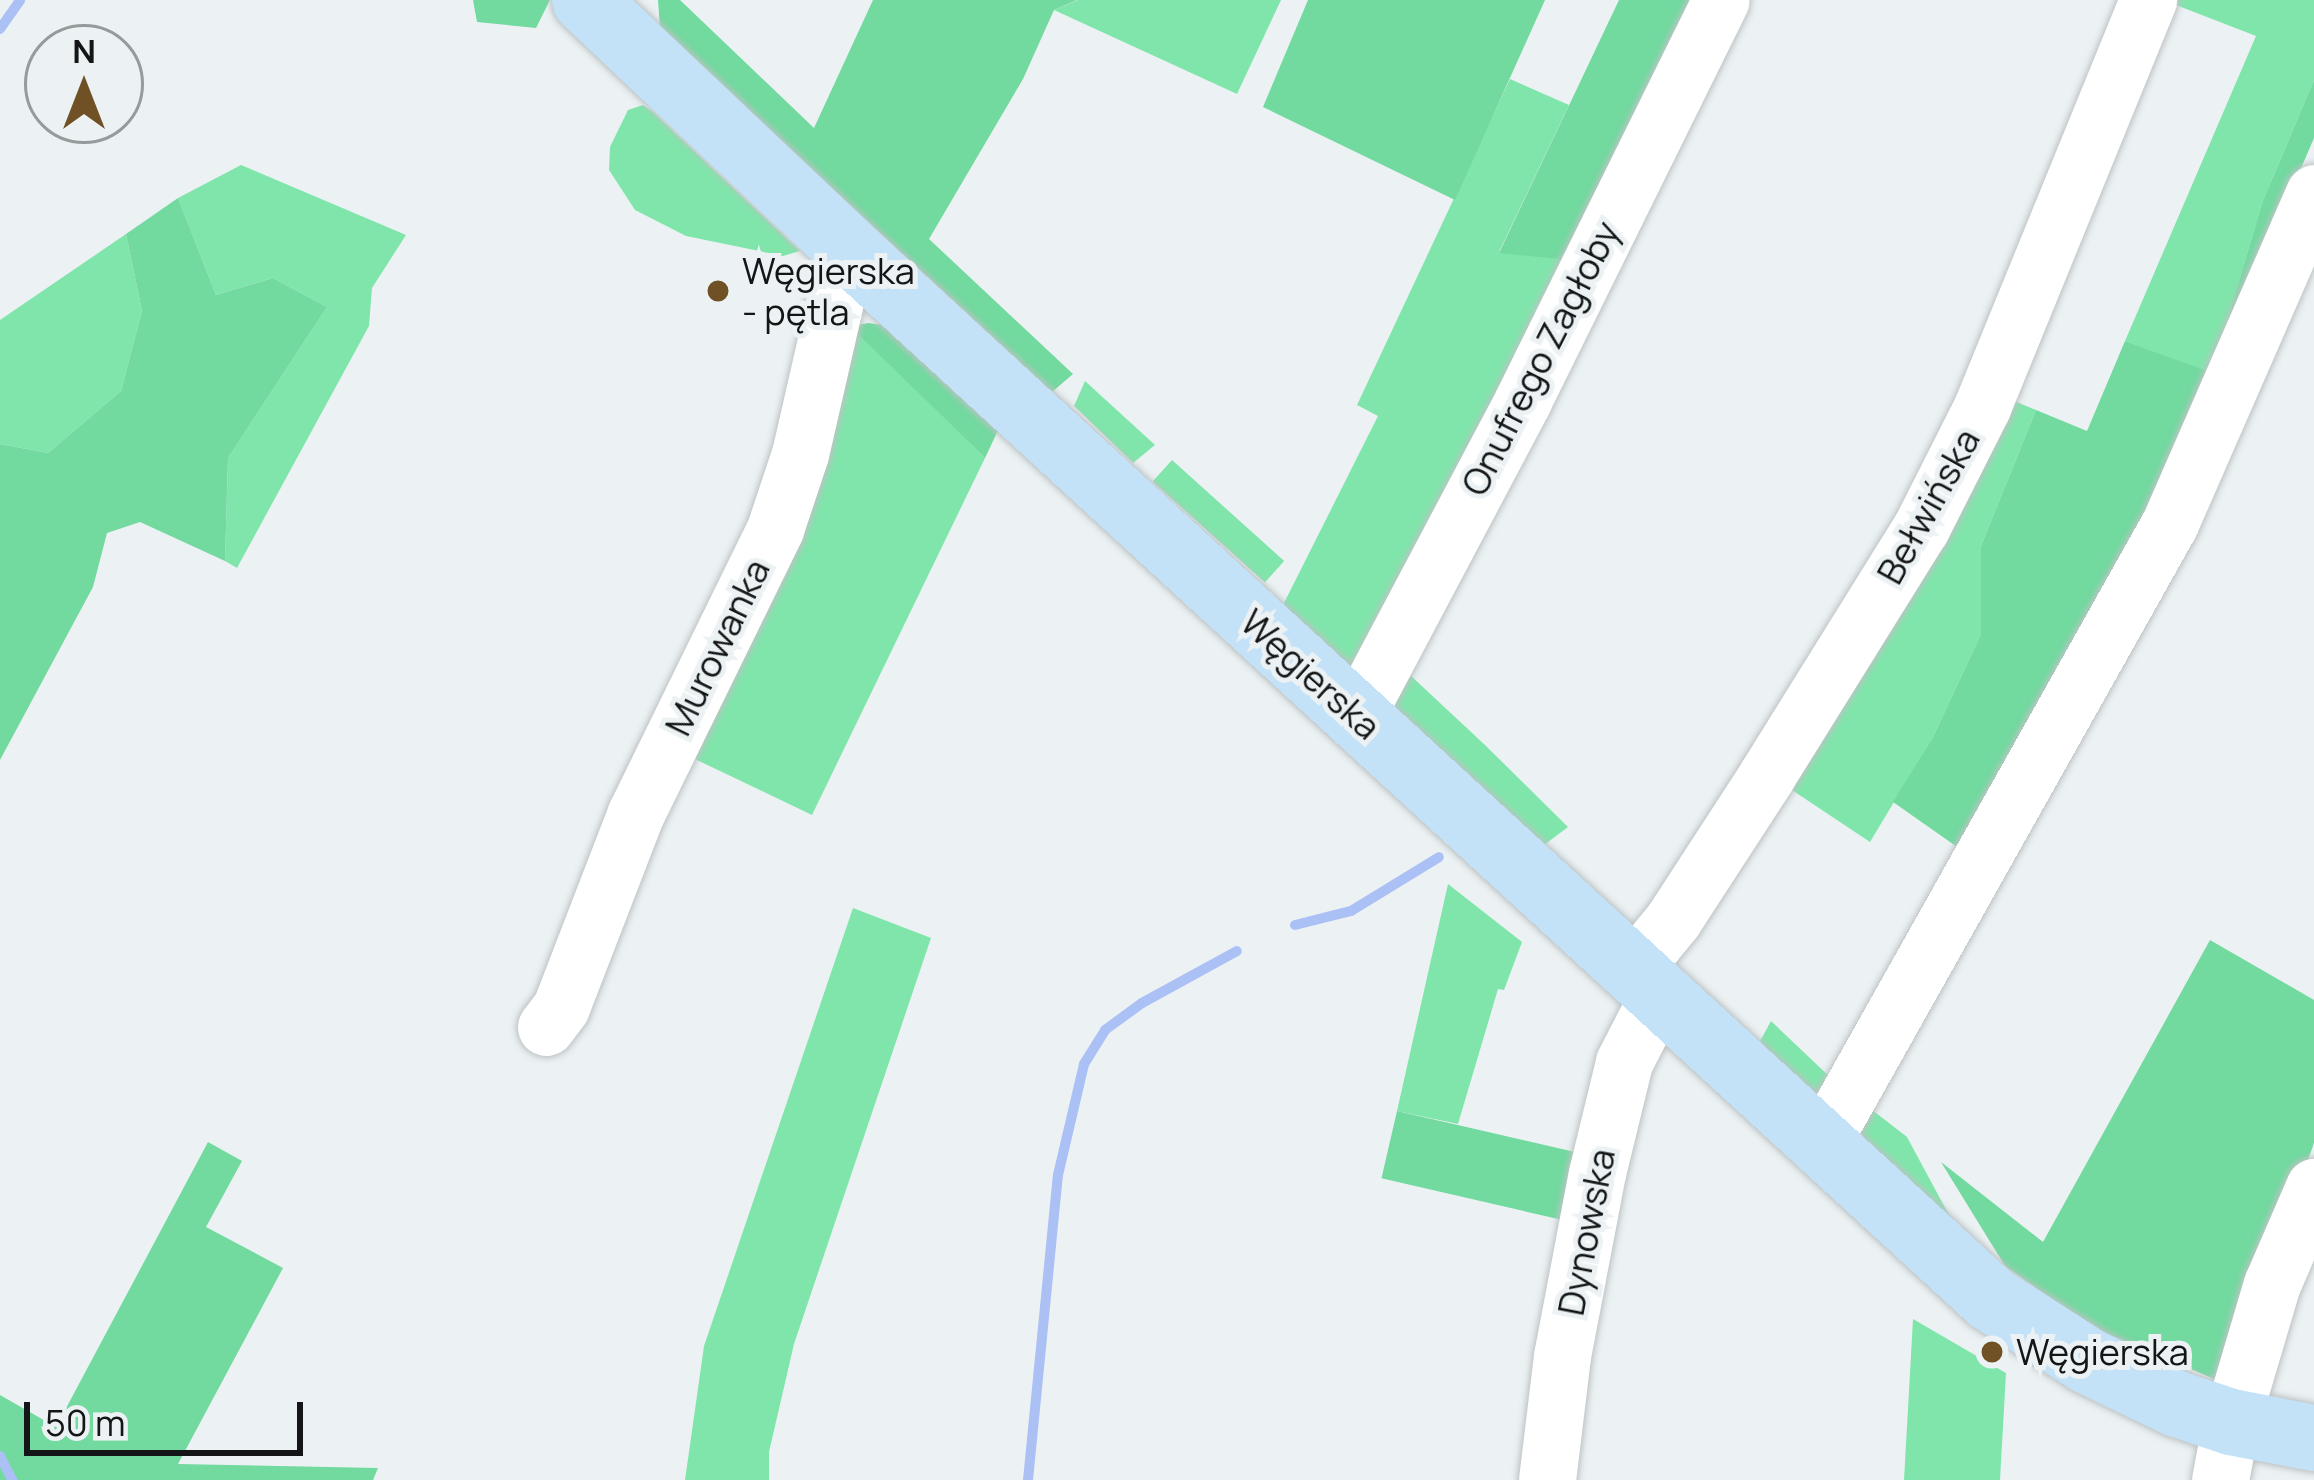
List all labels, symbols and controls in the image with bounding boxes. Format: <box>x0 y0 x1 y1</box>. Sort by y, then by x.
north arrow <box>24 24 144 144</box>
text: N <box>72 28 96 73</box>
street label: Onufrego Zagłoby <box>1452 214 1628 502</box>
place label: Węgierska - pętla <box>742 248 915 333</box>
marker: Węgierska - pętla <box>705 278 731 304</box>
street label: Bełwińska <box>1868 421 1988 591</box>
street label: Murowanka <box>656 552 778 742</box>
street label: Węgierska <box>1232 600 1390 748</box>
street label: Dynowska <box>1549 1145 1623 1319</box>
place label: Węgierska <box>2016 1330 2189 1374</box>
marker: Węgierska <box>1979 1339 2005 1365</box>
scale bar <box>30 1378 309 1452</box>
text: 50 m <box>45 1398 125 1447</box>

